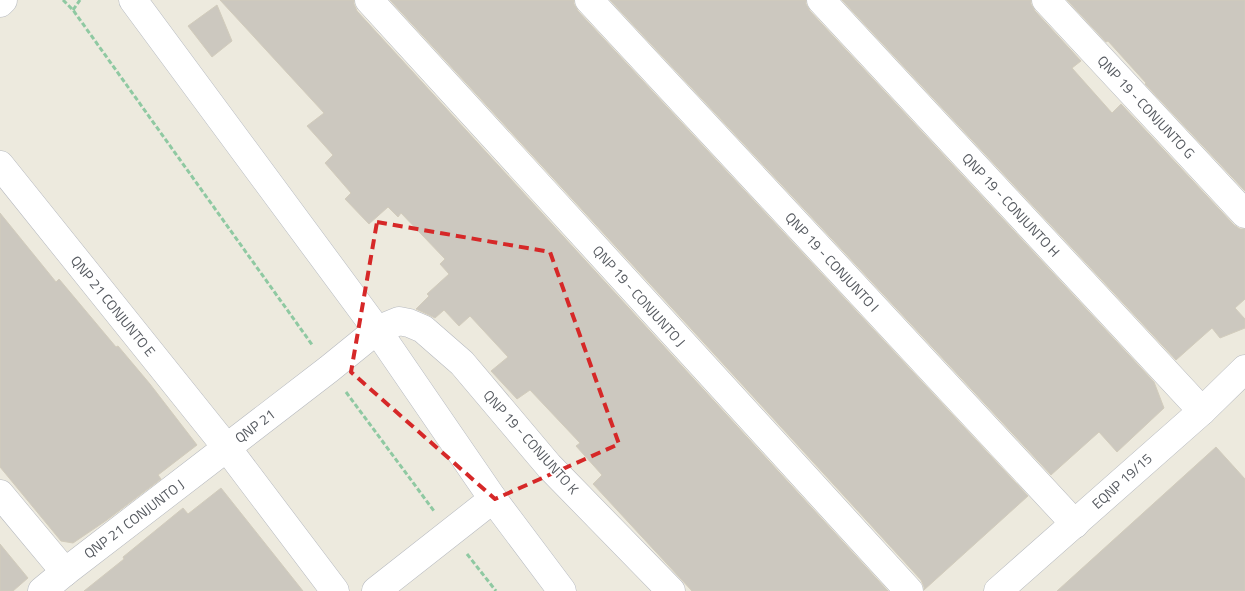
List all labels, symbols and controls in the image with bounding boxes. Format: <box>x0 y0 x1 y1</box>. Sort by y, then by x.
street label: QNP 19 - CONJUNTO G <box>1093 50 1200 163</box>
street label: QNP 19 - CONJUNTO H <box>957 148 1065 261</box>
street label: QNP 19 - CONJUNTO I <box>781 207 884 316</box>
street label: QNP 19 - CONJUNTO J <box>588 240 691 351</box>
street label: QNP 21 CONJUNTO E <box>66 251 161 361</box>
street label: QNP 19 - CONJUNTO K <box>479 385 584 499</box>
street label: QNP 21 <box>230 403 279 448</box>
street label: EQNP 19/15 <box>1087 448 1157 513</box>
street label: QNP 21 CONJUNTO J <box>79 474 188 563</box>

